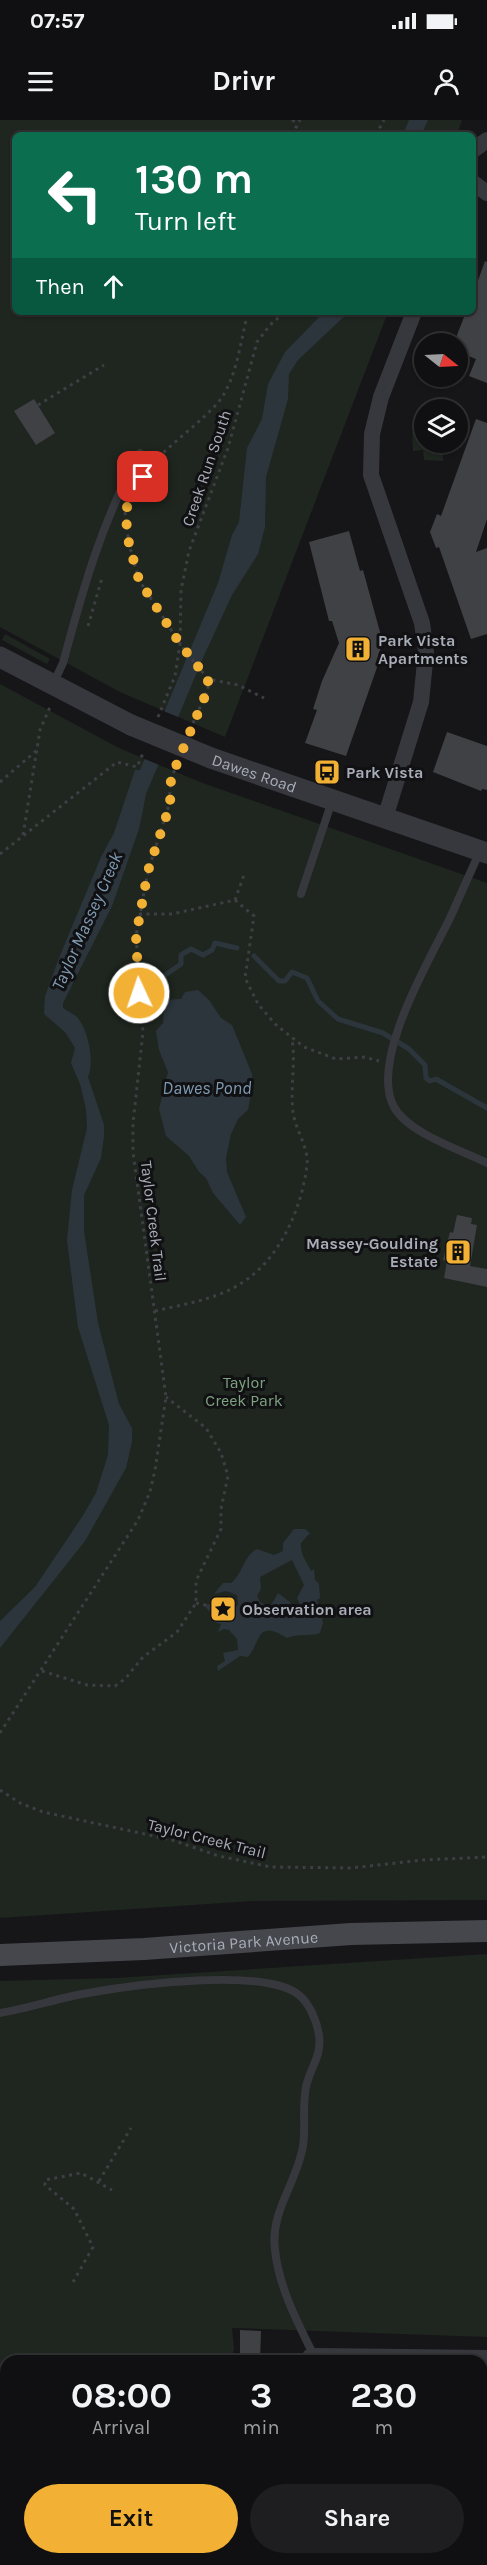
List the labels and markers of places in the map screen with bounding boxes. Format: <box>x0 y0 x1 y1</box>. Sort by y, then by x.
pin <box>117 451 168 502</box>
place label: Park Vista Apartments <box>378 631 468 668</box>
building icon: Park Vista Apartments <box>343 634 373 664</box>
bus stop icon: Park Vista <box>312 757 342 787</box>
place label: Park Vista <box>346 763 423 782</box>
place label: Massey-Goulding Estate <box>306 1234 438 1271</box>
building icon: Massey-Goulding Estate <box>443 1237 473 1267</box>
place icon: Observation area <box>208 1594 238 1624</box>
place label: Observation area <box>242 1600 372 1619</box>

